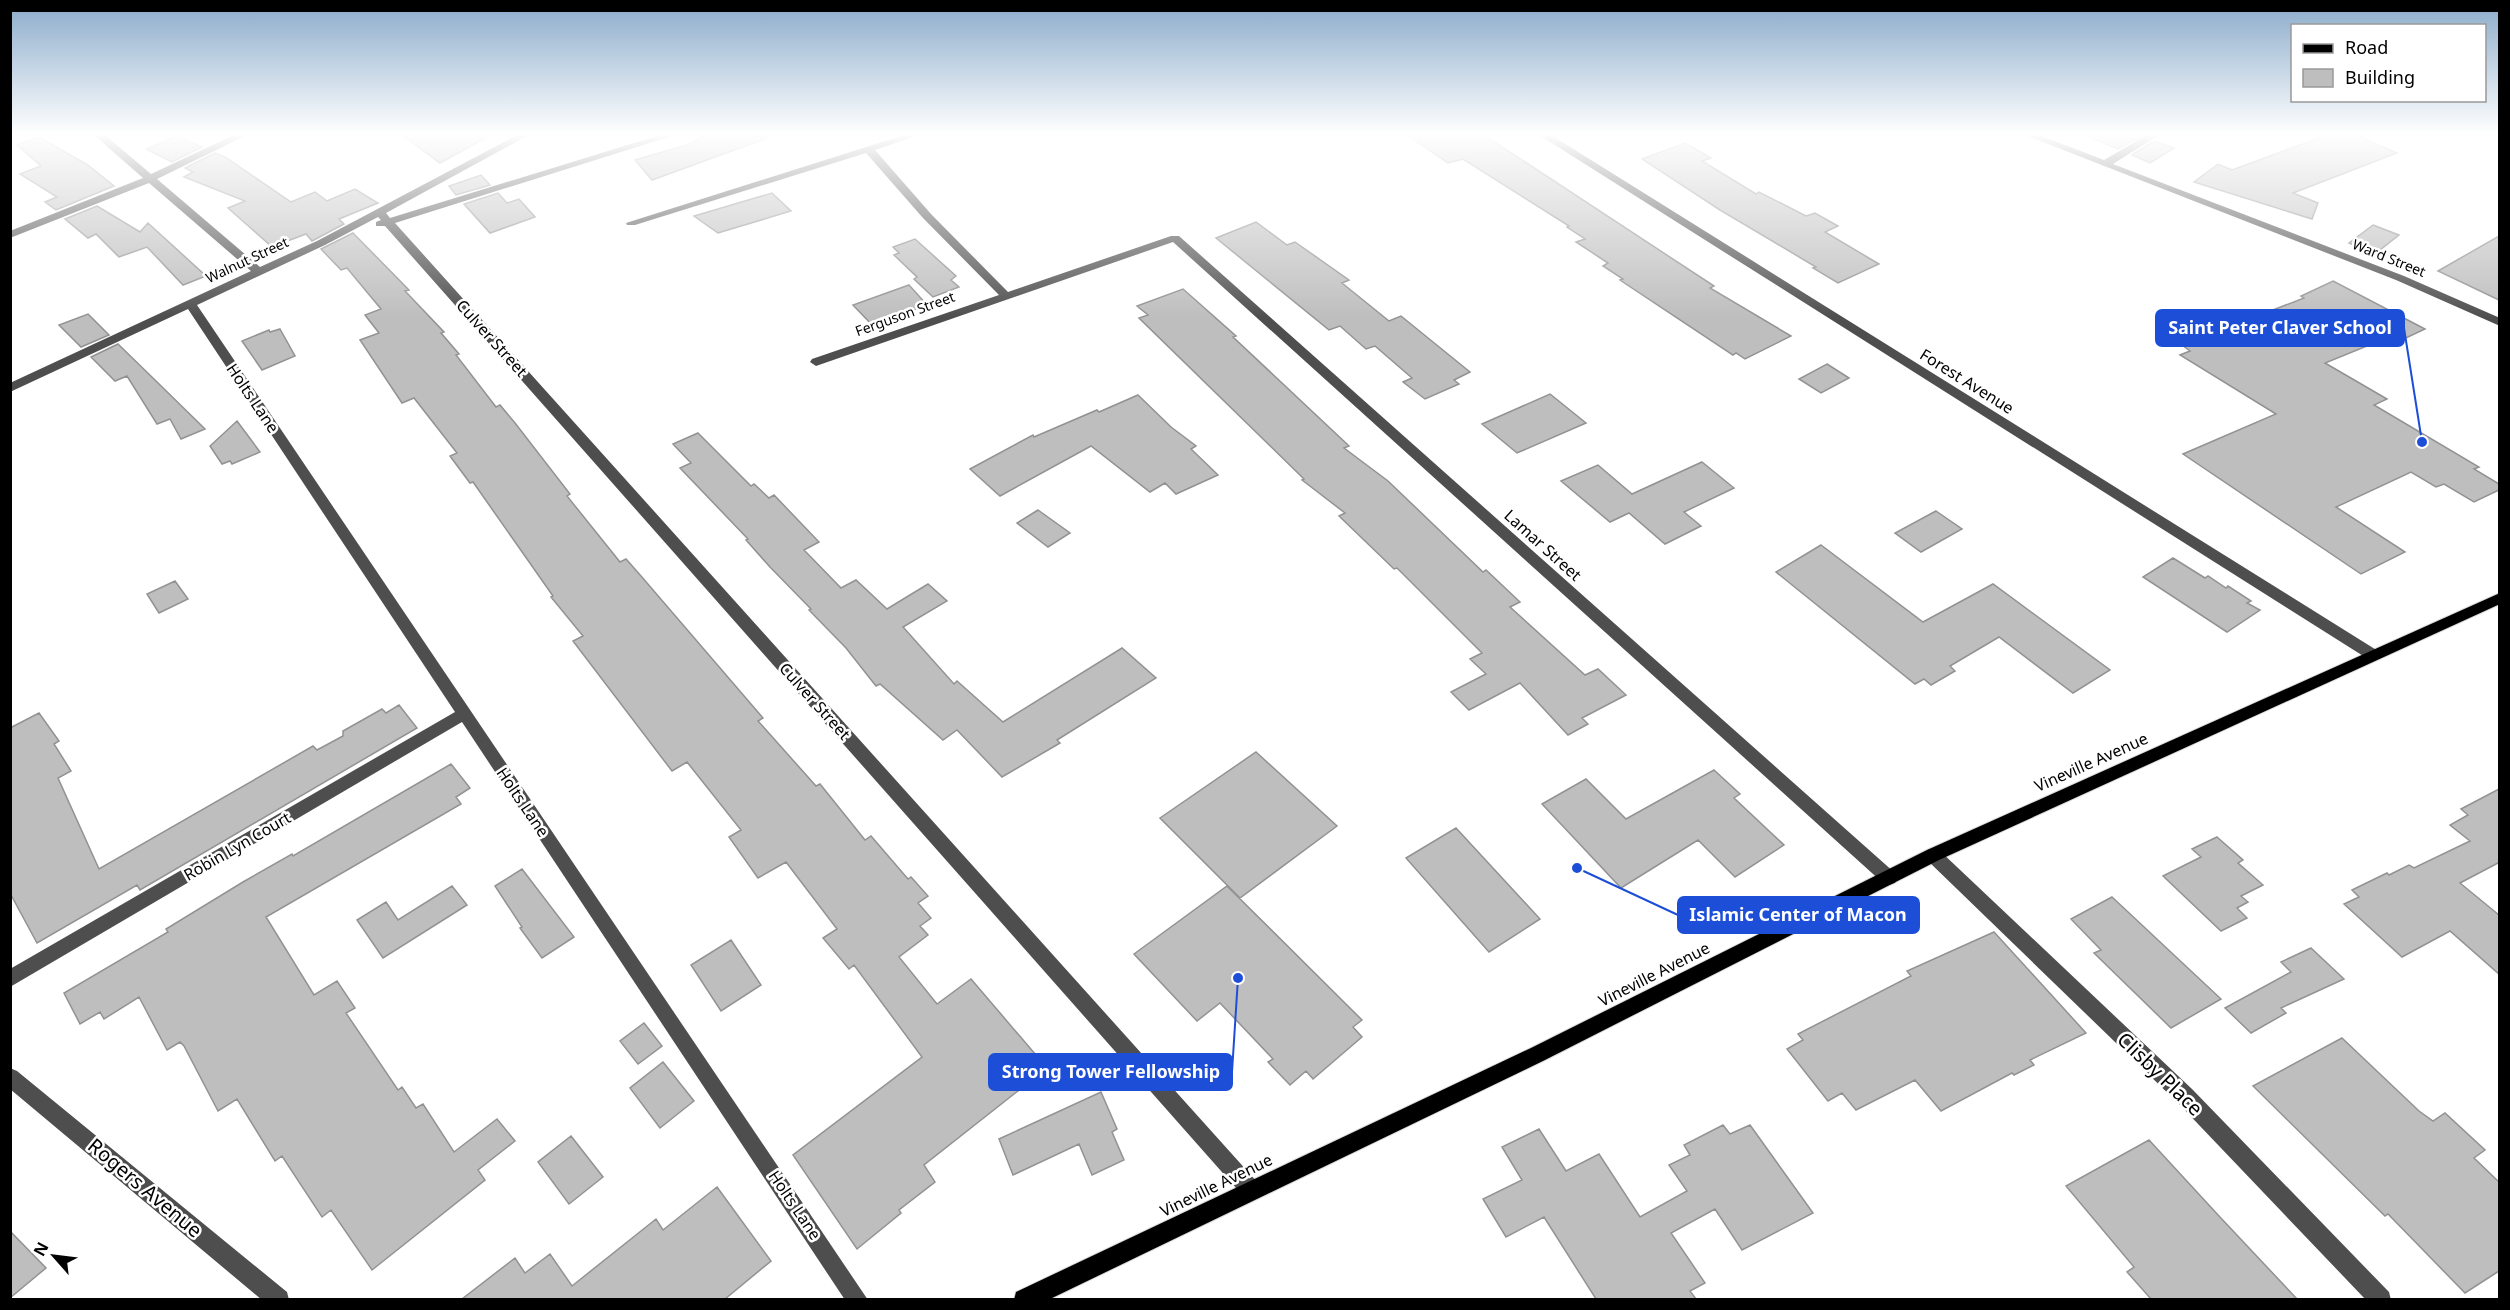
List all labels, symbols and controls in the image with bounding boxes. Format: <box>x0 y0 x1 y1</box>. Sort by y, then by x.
legend <box>2291 24 2486 102</box>
text: Road <box>2345 35 2388 59</box>
text: Building <box>2345 65 2415 89</box>
street label: Walnut Street <box>202 232 291 287</box>
street label: Ward Street <box>2350 234 2429 281</box>
street label: Ferguson Street <box>852 287 957 340</box>
street label: Culver Street <box>451 295 533 381</box>
callout: Saint Peter Claver School <box>2156 310 2404 346</box>
text: Saint Peter Claver School <box>2168 315 2392 339</box>
street label: Forest Avenue <box>1916 343 2018 419</box>
street label: Holts Lane <box>222 359 284 437</box>
street label: Lamar Street <box>1500 504 1586 586</box>
street label: Culver Street <box>774 658 856 744</box>
street label: Vineville Avenue <box>2031 727 2151 797</box>
street label: Holts Lane <box>492 763 554 841</box>
street label: Robin Lyn Court <box>179 806 295 886</box>
callout: Islamic Center of Macon <box>1678 897 1919 933</box>
text: Islamic Center of Macon <box>1689 902 1907 926</box>
street label: Vineville Avenue <box>1595 936 1713 1012</box>
street label: Clisby Place <box>2112 1026 2209 1121</box>
callout: Strong Tower Fellowship <box>989 1054 1232 1090</box>
text: Strong Tower Fellowship <box>1002 1059 1220 1083</box>
street label: Rogers Avenue <box>82 1132 208 1243</box>
street label: Vineville Avenue <box>1156 1148 1276 1222</box>
street label: Holts Lane <box>764 1166 826 1244</box>
north arrow <box>24 1226 84 1286</box>
text: N <box>28 1238 54 1260</box>

